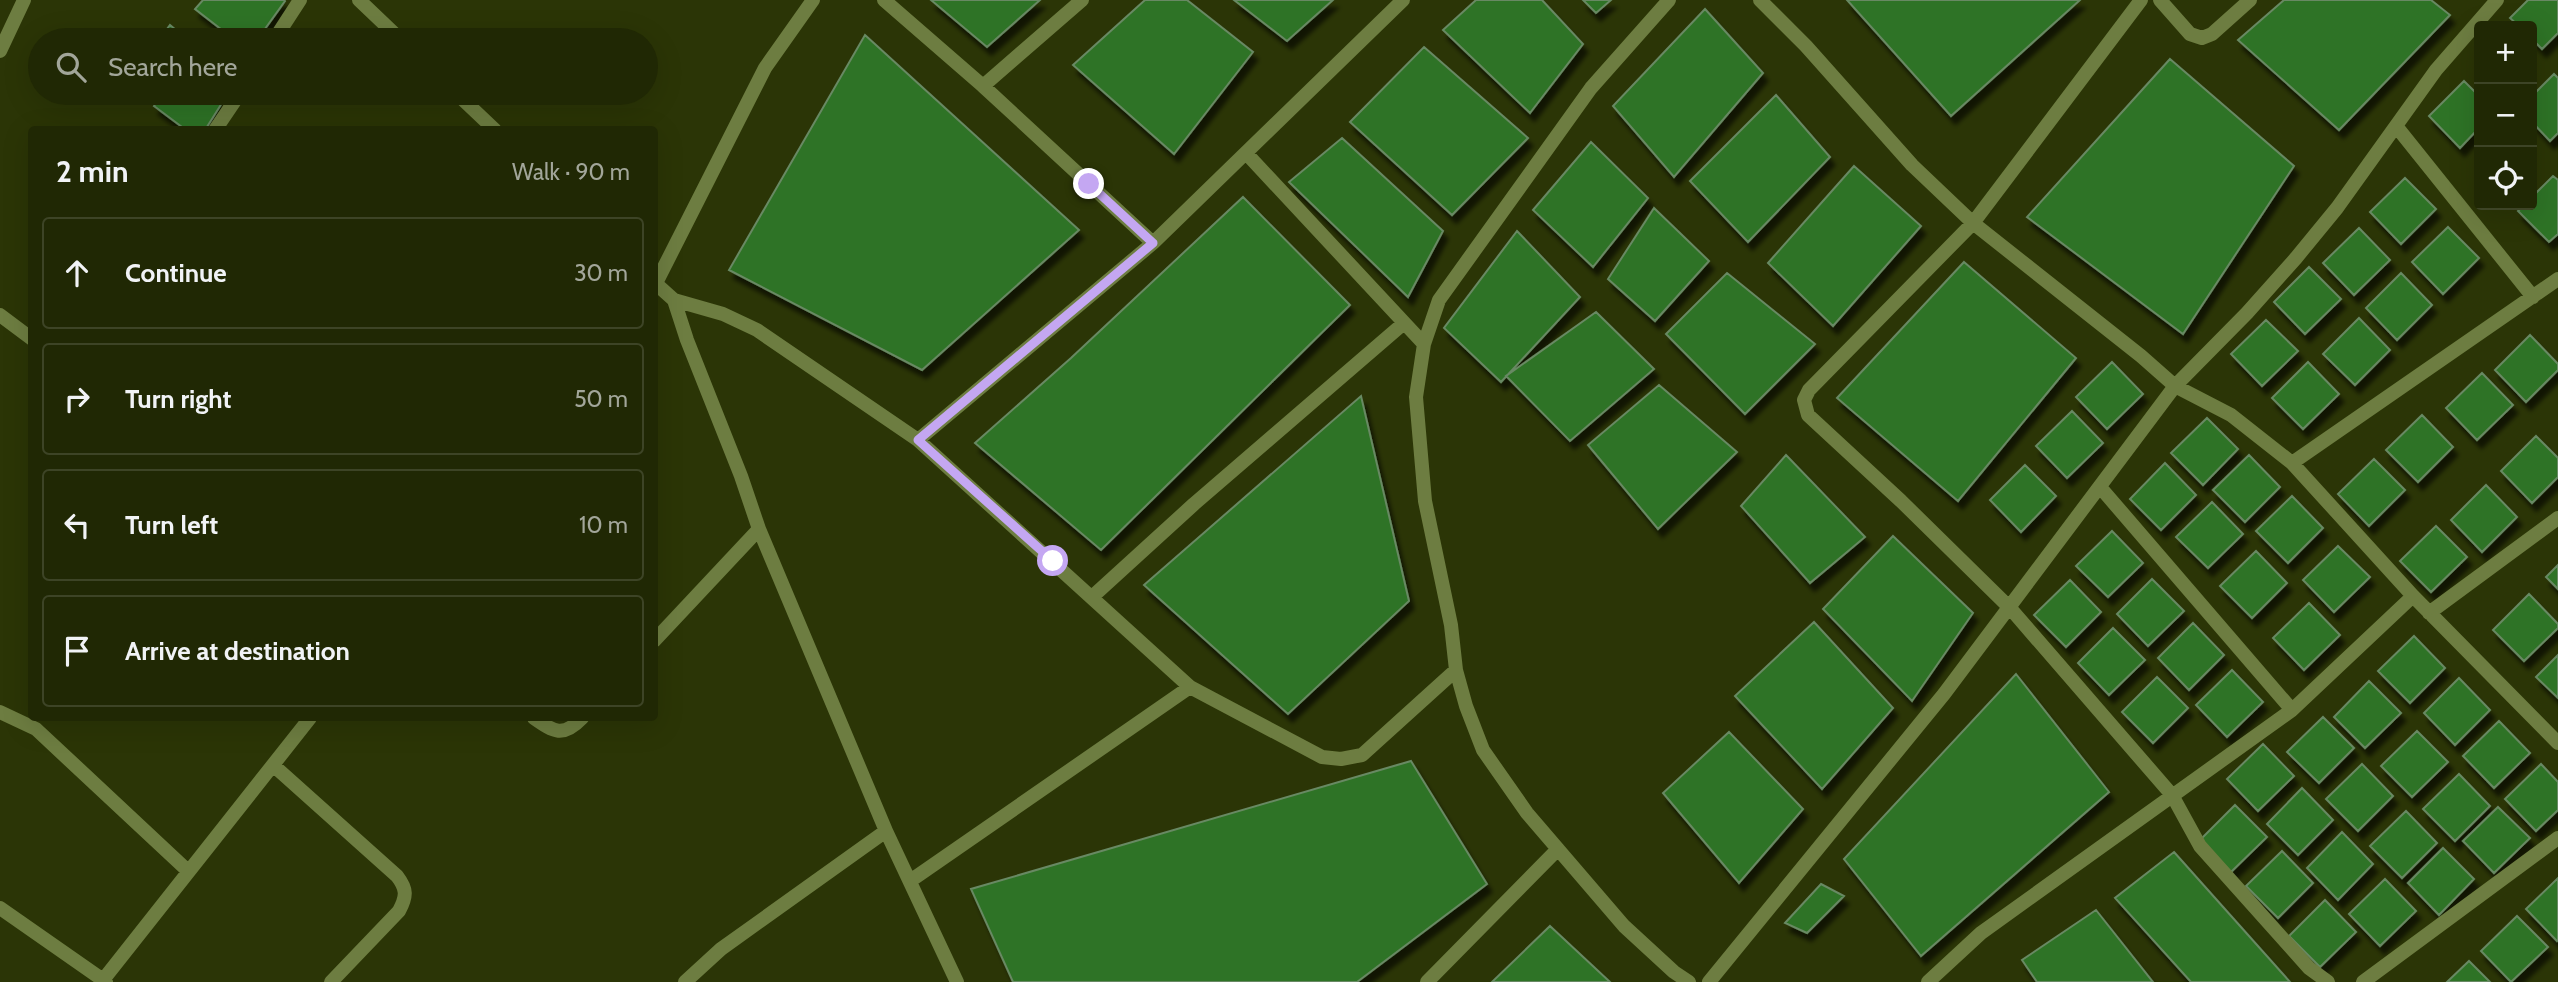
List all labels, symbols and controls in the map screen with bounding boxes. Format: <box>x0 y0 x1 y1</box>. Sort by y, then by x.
map controls <box>2474 21 2537 210</box>
button: + <box>2474 21 2537 84</box>
search box <box>28 28 658 105</box>
icon: search <box>52 48 90 86</box>
text: Search here <box>108 51 237 83</box>
button: − <box>2474 84 2537 147</box>
button: locate <box>2474 147 2537 210</box>
text: 2 min <box>56 153 128 190</box>
text: Walk · 90 m <box>512 158 630 186</box>
route end <box>1073 168 1104 199</box>
icon: ahead <box>58 254 96 292</box>
text: Continue <box>125 257 227 289</box>
text: 30 m <box>574 259 628 287</box>
icon: right <box>58 380 96 418</box>
text: Turn right <box>125 383 231 415</box>
text: 50 m <box>574 385 628 413</box>
icon: left <box>58 506 96 544</box>
text: Turn left <box>125 509 218 541</box>
text: 10 m <box>579 511 628 539</box>
route start <box>1037 545 1068 576</box>
icon: arrive <box>58 632 96 670</box>
text: Arrive at destination <box>125 635 350 667</box>

